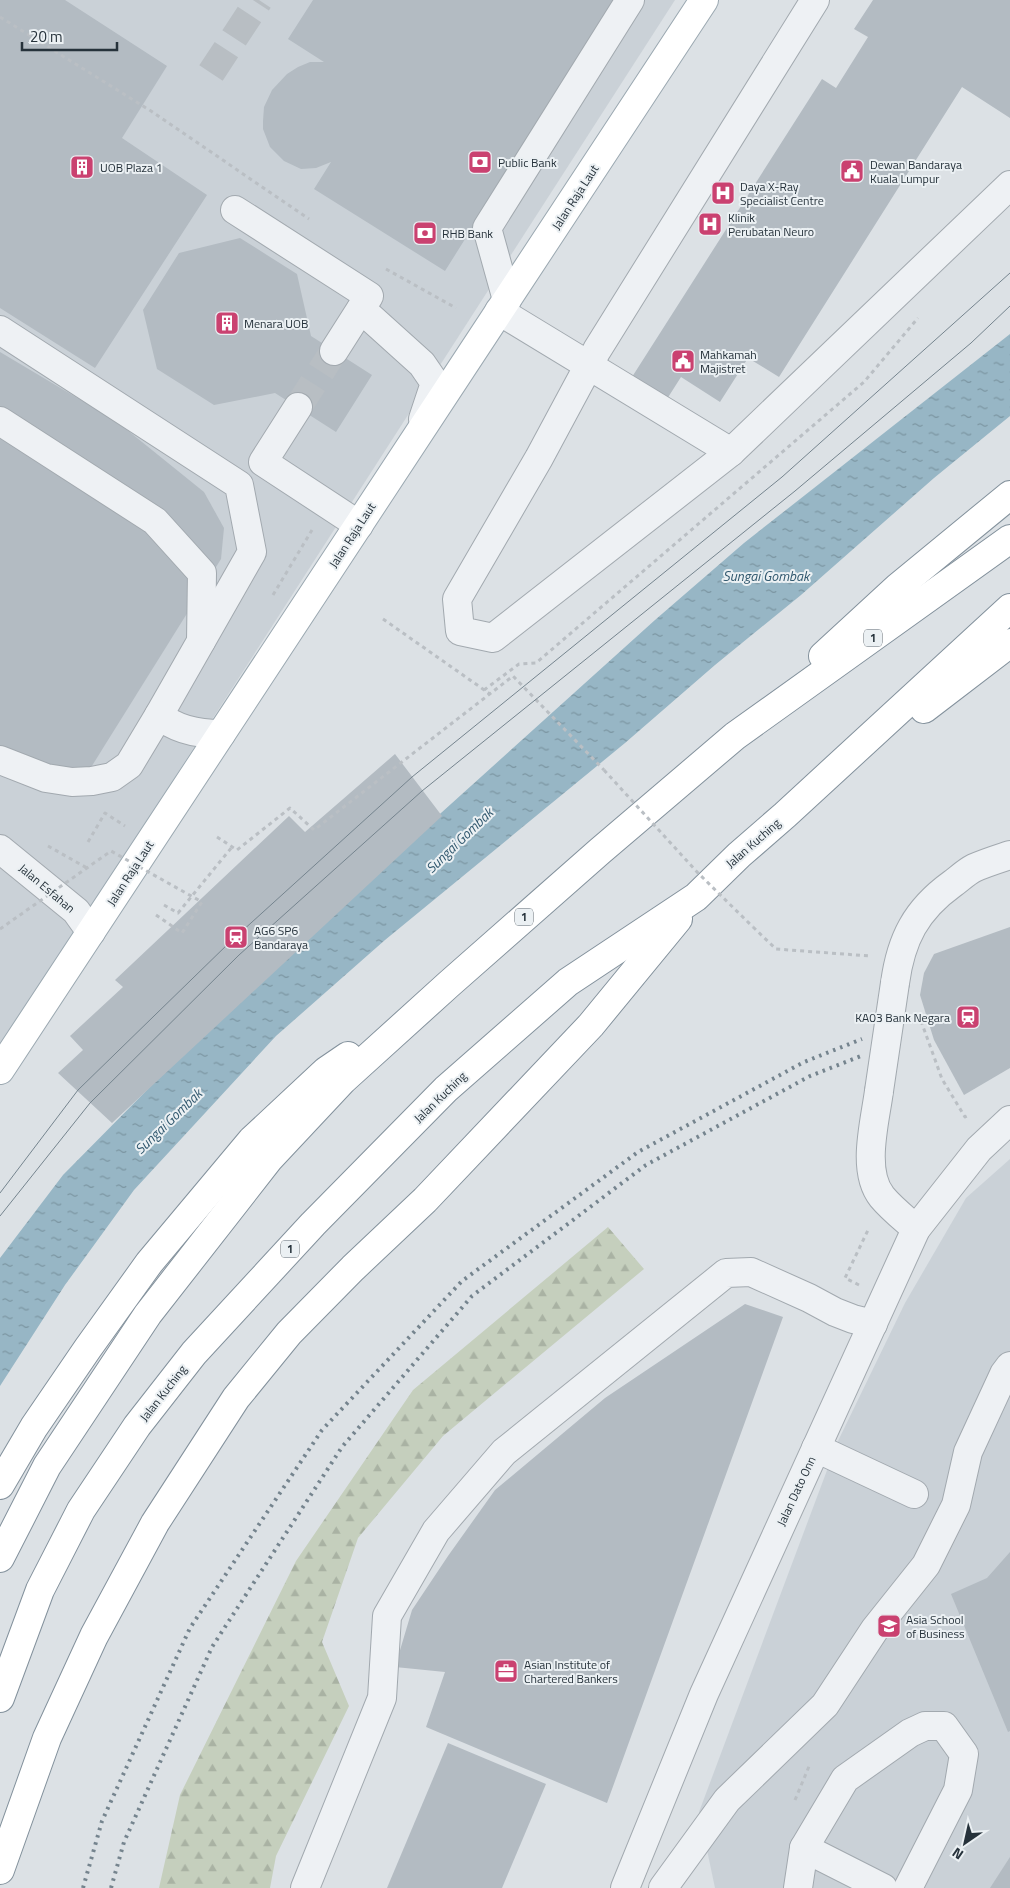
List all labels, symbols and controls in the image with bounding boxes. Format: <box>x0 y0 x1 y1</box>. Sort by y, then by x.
scale bar <box>22 20 118 52</box>
text: 20 m <box>30 25 63 48</box>
bank icon: Public Bank <box>467 149 493 175</box>
place label: Public Bank <box>498 153 557 172</box>
building icon: UOB Plaza 1 <box>69 154 95 180</box>
place label: Dewan Bandaraya Kuala Lumpur <box>870 155 962 188</box>
place label: UOB Plaza 1 <box>100 158 162 177</box>
public building icon: Dewan Bandaraya Kuala Lumpur <box>839 158 865 184</box>
street label: Jalan Raja Laut <box>547 160 604 233</box>
place label: Daya X-Ray Specialist Centre <box>740 177 824 210</box>
hospital icon: Daya X-Ray Specialist Centre <box>710 180 736 206</box>
place label: Klinik Perubatan Neuro <box>728 208 814 241</box>
hospital icon: Klinik Perubatan Neuro <box>697 211 723 237</box>
bank icon: RHB Bank <box>412 220 438 246</box>
place label: RHB Bank <box>442 224 493 243</box>
building icon: Menara UOB <box>214 310 240 336</box>
place label: Menara UOB <box>244 314 308 333</box>
place label: Mahkamah Majistret <box>700 345 757 378</box>
public building icon: Mahkamah Majistret <box>670 348 696 374</box>
street label: Jalan Raja Laut <box>324 498 381 571</box>
water label: Sungai Gombak <box>723 565 811 586</box>
road number: 1 <box>864 630 882 646</box>
water label: Sungai Gombak <box>421 801 499 878</box>
street label: Jalan Kuching <box>721 814 785 872</box>
street label: Jalan Raja Laut <box>102 836 159 909</box>
street label: Jalan Esfahan <box>15 859 79 917</box>
road number: 1 <box>515 909 533 926</box>
place label: AG6 SP6 Bandaraya <box>254 921 308 954</box>
station icon: AG6 SP6 Bandaraya <box>223 924 249 950</box>
station icon: KA03 Bank Negara <box>955 1004 981 1030</box>
place label: KA03 Bank Negara <box>855 1008 950 1027</box>
street label: Jalan Kuching <box>409 1067 471 1127</box>
water label: Sungai Gombak <box>130 1082 208 1159</box>
road number: 1 <box>281 1240 299 1258</box>
street label: Jalan Kuching <box>135 1361 191 1425</box>
street label: Jalan Dato Onn <box>772 1453 820 1529</box>
place label: Asia School of Business <box>906 1610 965 1643</box>
school or university icon: Asia School of Business <box>876 1613 902 1639</box>
place label: Asian Institute of Chartered Bankers <box>524 1655 618 1688</box>
office icon: Asian Institute of Chartered Bankers <box>493 1658 519 1684</box>
north arrow <box>940 1818 990 1868</box>
text: N <box>948 1843 967 1866</box>

